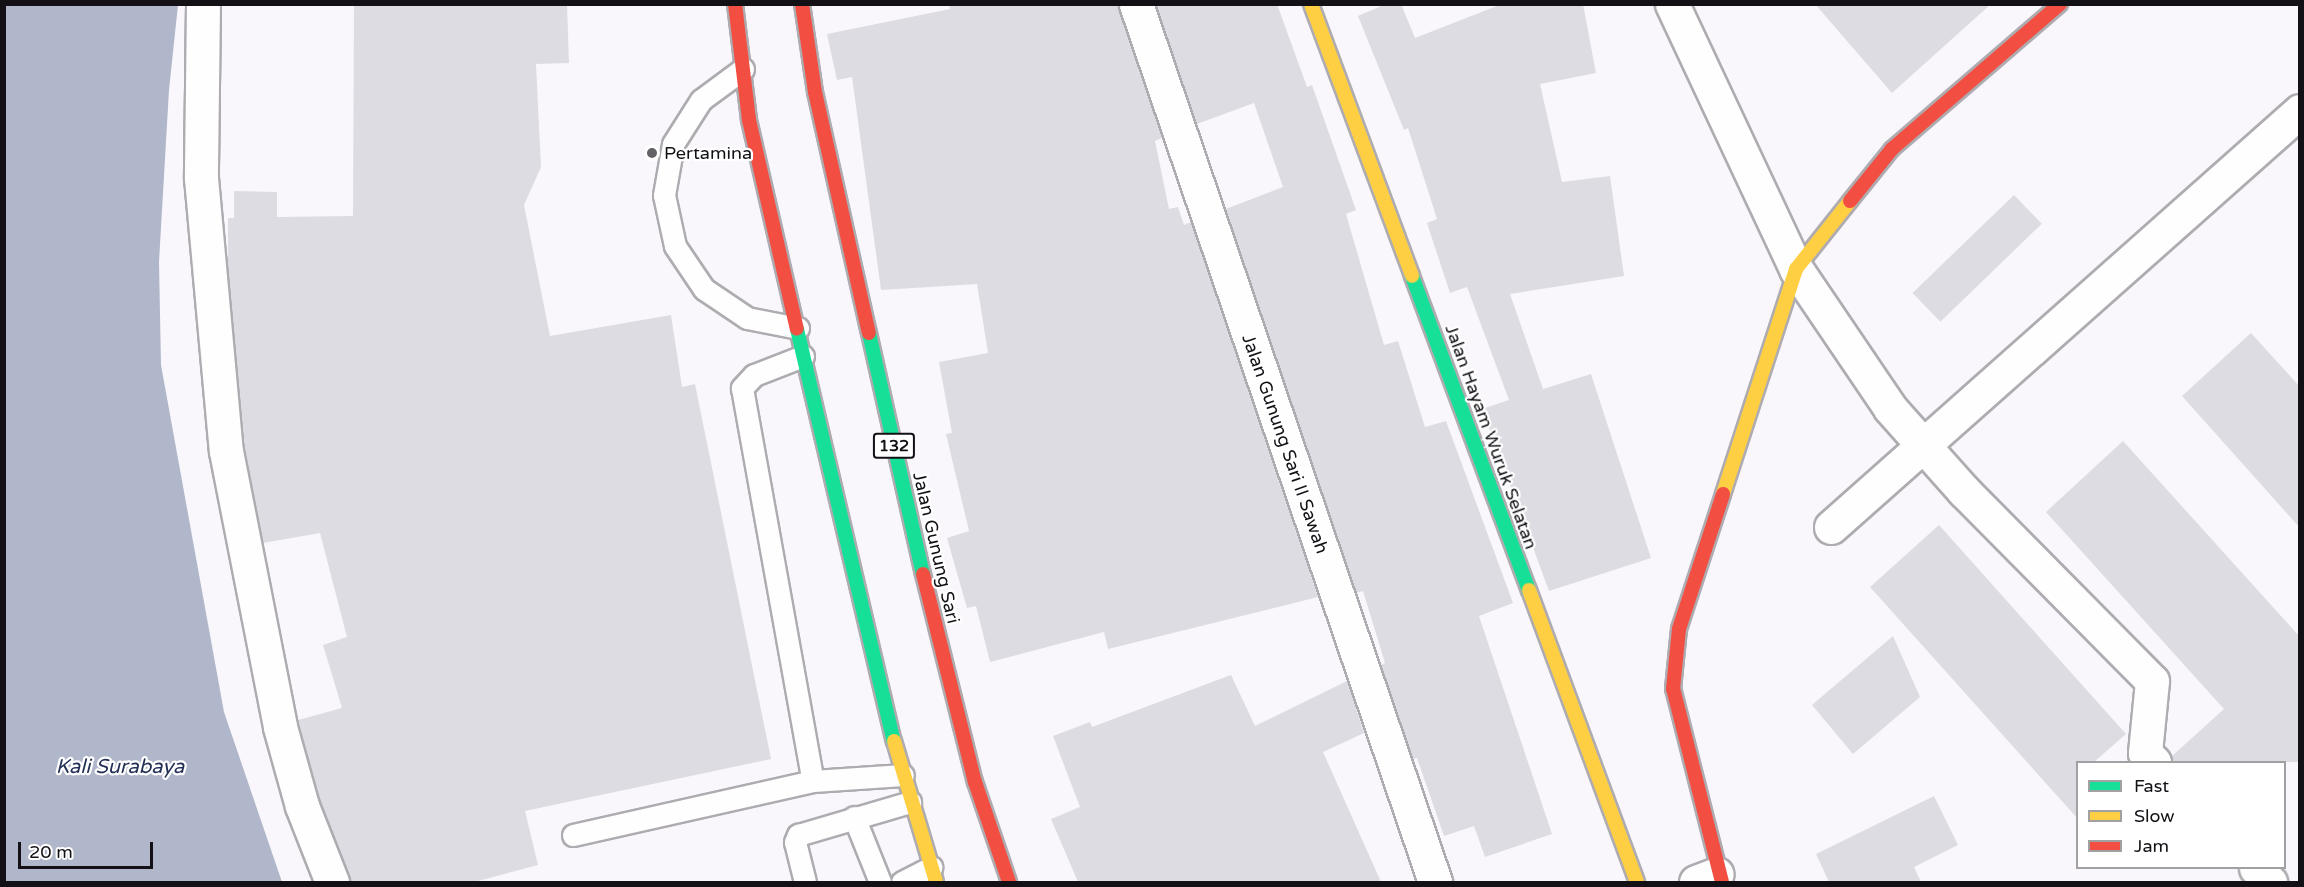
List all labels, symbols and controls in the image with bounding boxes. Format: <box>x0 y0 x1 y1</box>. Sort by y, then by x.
place label: Pertamina <box>664 142 752 164</box>
marker: Pertamina <box>645 146 659 160</box>
street label: Jalan Hayam Wuruk Selatan <box>1440 322 1542 552</box>
street label: Jalan Gunung Sari II Sawah <box>1237 331 1333 557</box>
road number: 132 <box>872 433 916 459</box>
street label: Jalan Gunung Sari <box>908 470 964 626</box>
water label: Kali Surabaya <box>56 755 184 779</box>
legend <box>2076 761 2286 869</box>
text: Fast <box>2134 775 2169 797</box>
text: Slow <box>2134 805 2175 827</box>
scale bar <box>21 830 156 868</box>
text: Jam <box>2134 835 2169 857</box>
text: 20 m <box>29 841 73 863</box>

